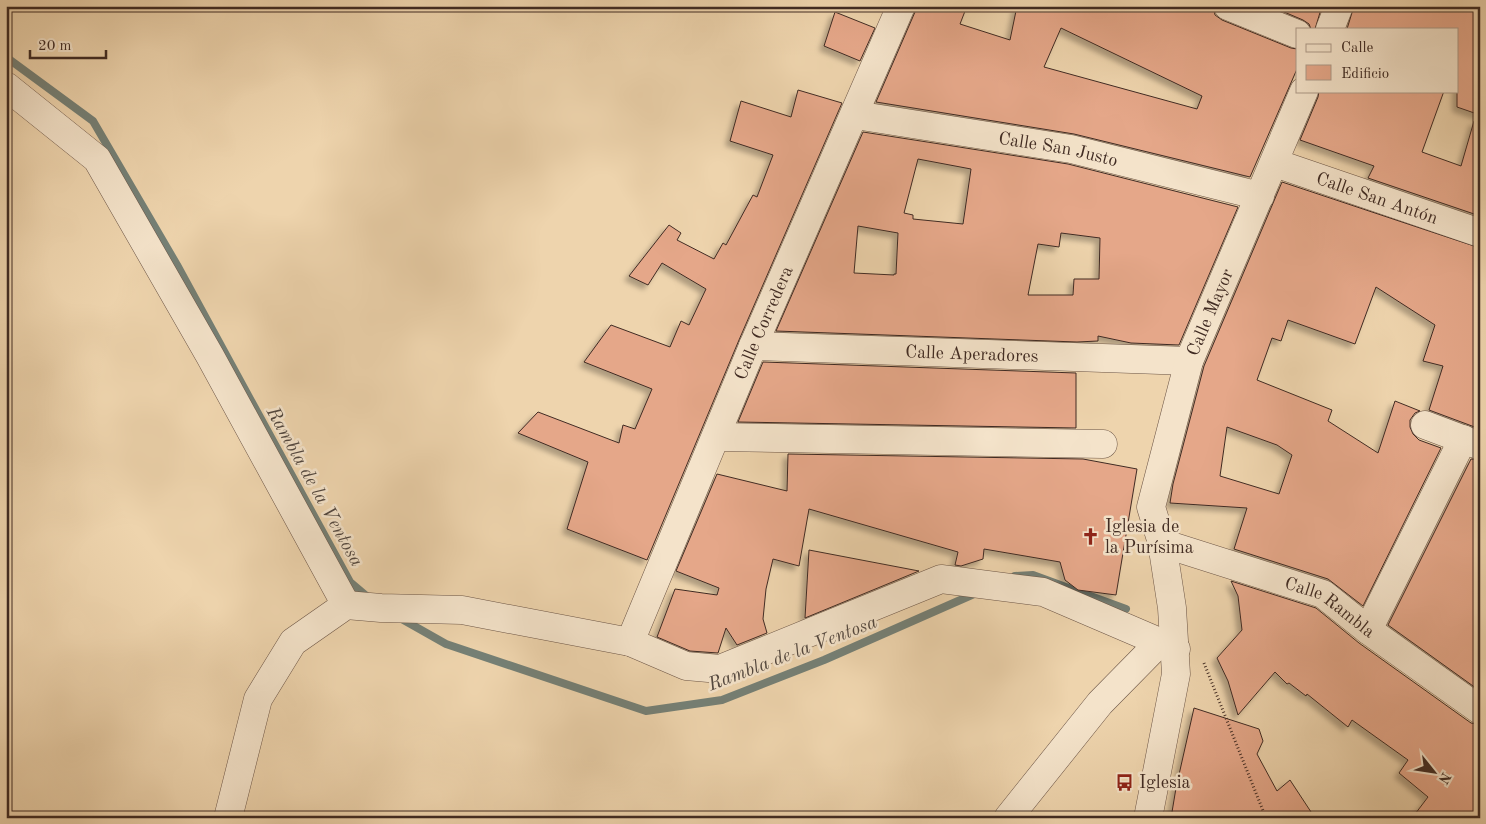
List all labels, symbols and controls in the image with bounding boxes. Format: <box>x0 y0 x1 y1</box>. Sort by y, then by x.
scale bar <box>30 28 106 60</box>
legend <box>1296 28 1458 92</box>
text: 20 m <box>38 39 72 54</box>
text: Calle <box>1341 41 1374 56</box>
text: Edificio <box>1341 67 1389 82</box>
street label: Calle San Justo <box>997 130 1120 170</box>
street label: Calle San Antón <box>1314 170 1440 228</box>
street label: Calle Corredera <box>732 263 797 383</box>
street label: Calle Mayor <box>1184 266 1237 359</box>
street label: Calle Aperadores <box>905 343 1039 366</box>
water label: Rambla de la Ventosa <box>262 403 366 570</box>
place label: Iglesia de la Purísima <box>1105 518 1194 557</box>
church icon: Iglesia de la Purísima <box>1081 526 1101 546</box>
street label: Calle Rambla <box>1282 574 1378 642</box>
water label: Rambla de la Ventosa <box>705 613 880 696</box>
north arrow <box>1408 746 1458 796</box>
text: N <box>1436 770 1453 786</box>
bus stop icon: Iglesia <box>1115 772 1135 792</box>
place label: Iglesia <box>1139 774 1191 792</box>

